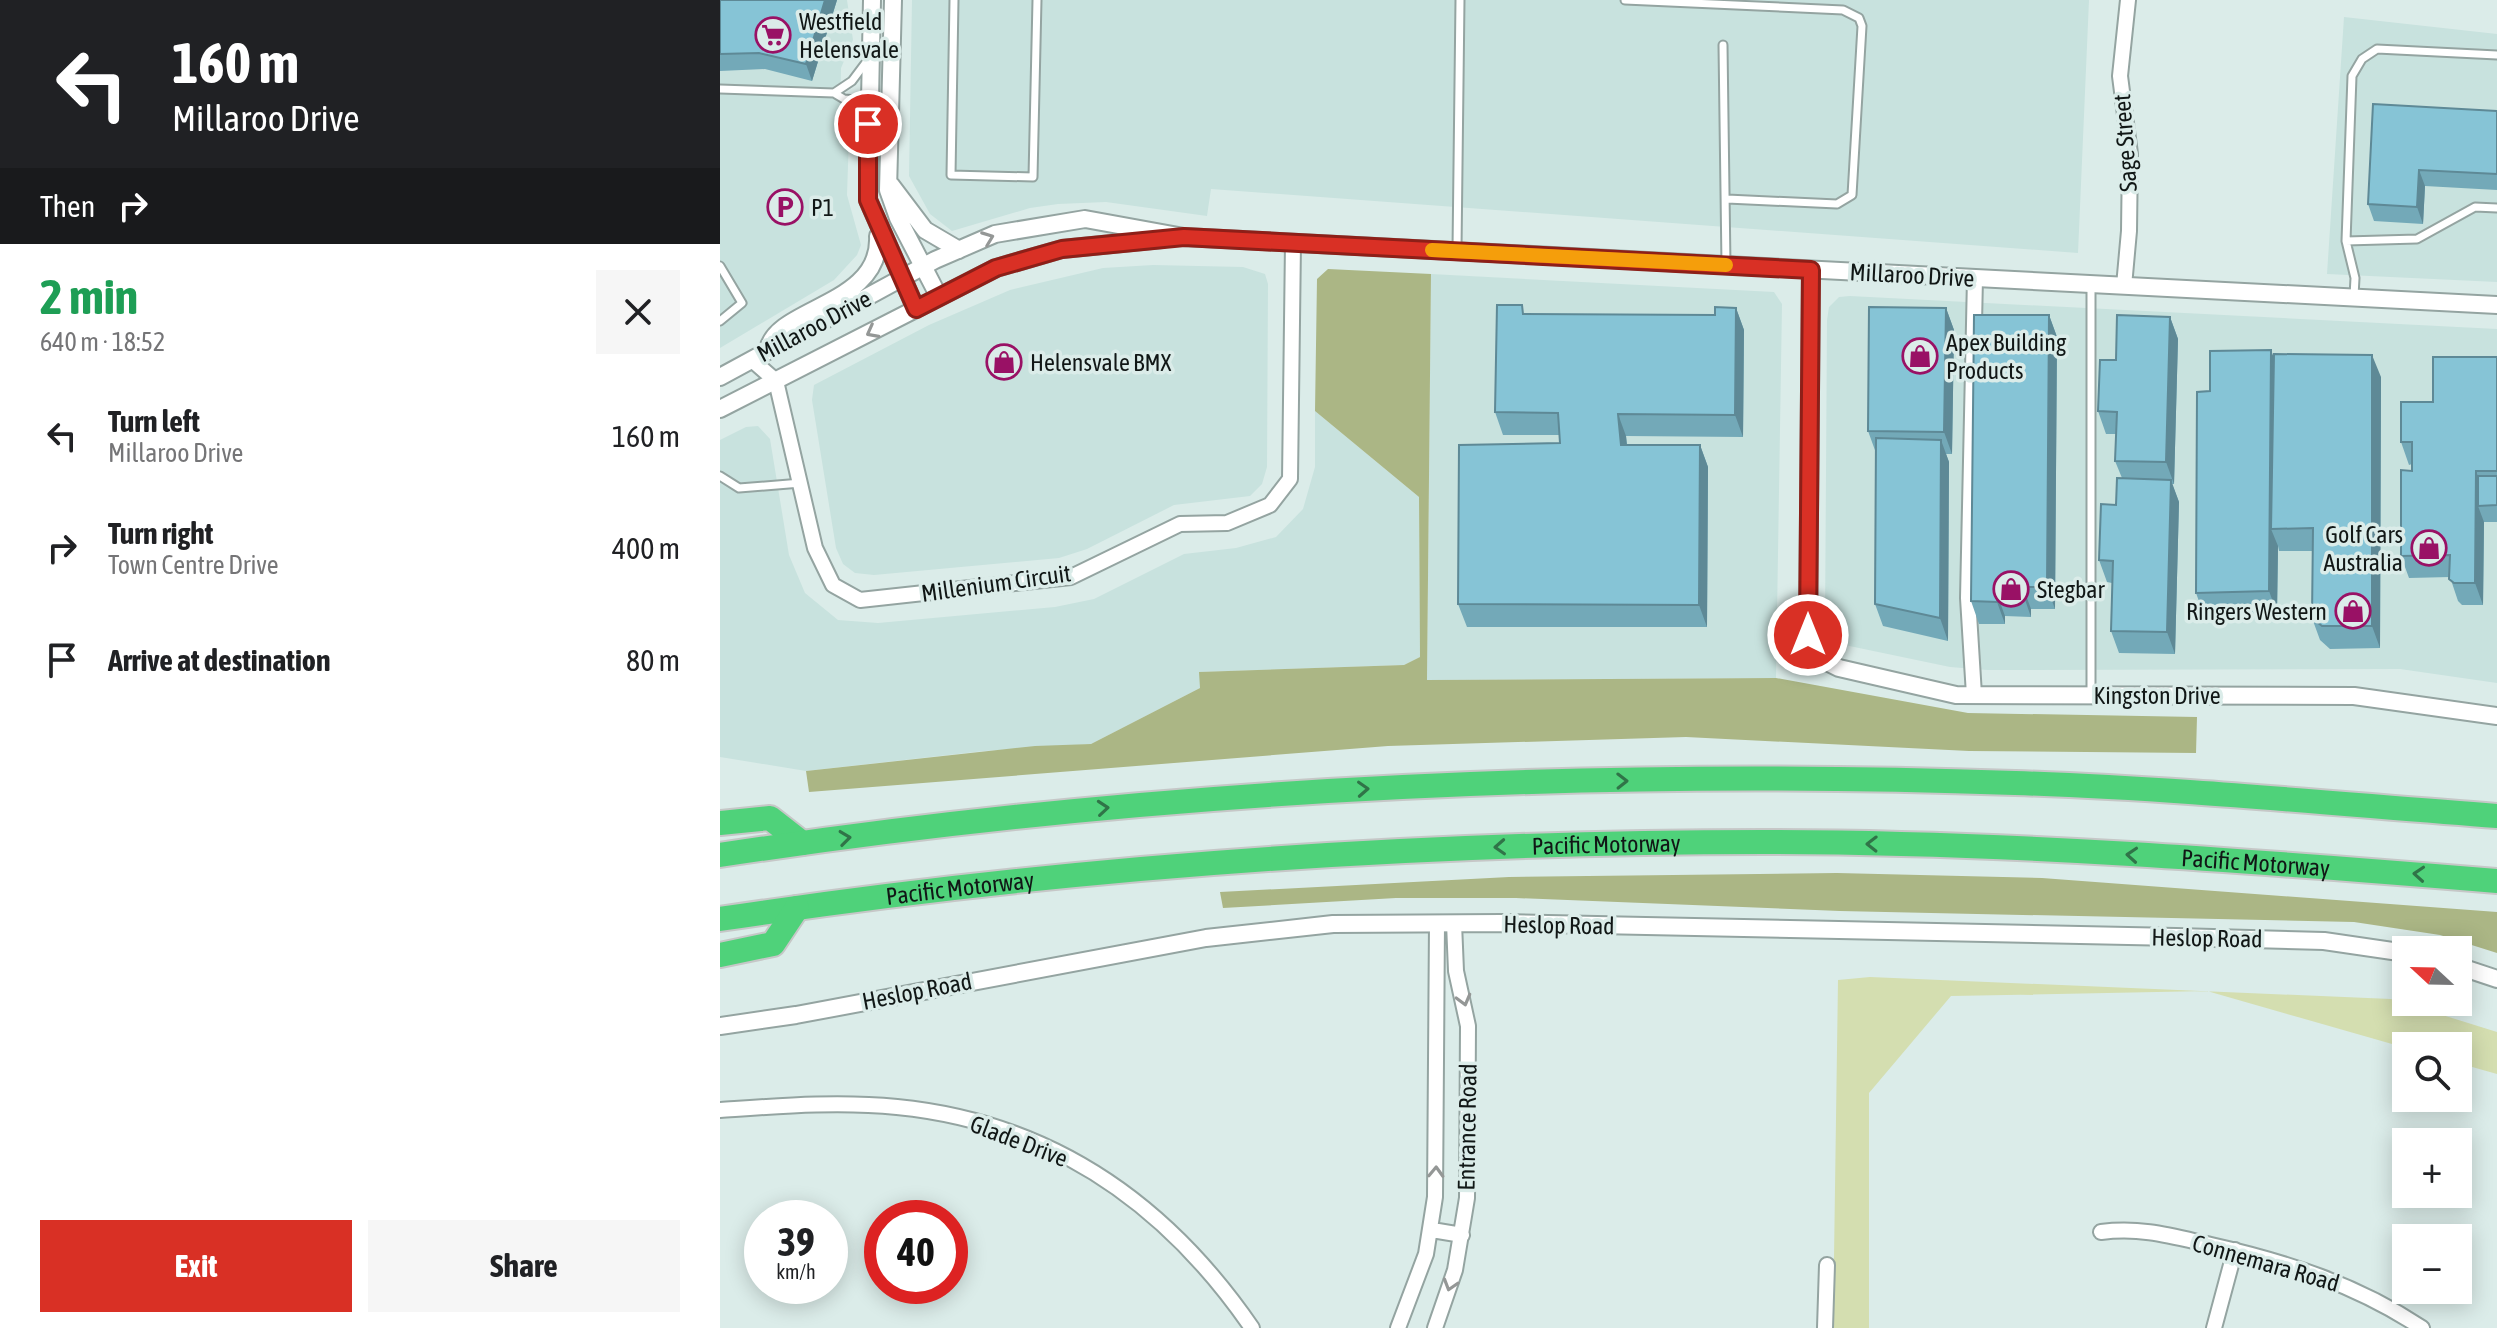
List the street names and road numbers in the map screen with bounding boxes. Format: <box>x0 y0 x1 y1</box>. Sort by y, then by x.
street label: Sage Street <box>2108 93 2142 193</box>
street label: Millaroo Drive <box>1849 258 1975 292</box>
street label: Millaroo Drive <box>752 285 876 367</box>
street label: Millenium Circuit <box>920 559 1073 607</box>
street label: Kingston Drive <box>2093 682 2221 709</box>
street label: Pacific Motorway <box>1531 829 1681 859</box>
street label: Pacific Motorway <box>2181 844 2331 881</box>
street label: Pacific Motorway <box>884 866 1035 909</box>
street label: Heslop Road <box>1503 911 1615 939</box>
street label: Heslop Road <box>2151 924 2263 952</box>
street label: Heslop Road <box>860 967 974 1015</box>
street label: Entrance Road <box>1452 1063 1482 1191</box>
street label: Glade Drive <box>966 1110 1072 1172</box>
street label: Connemara Road <box>2189 1229 2343 1297</box>

